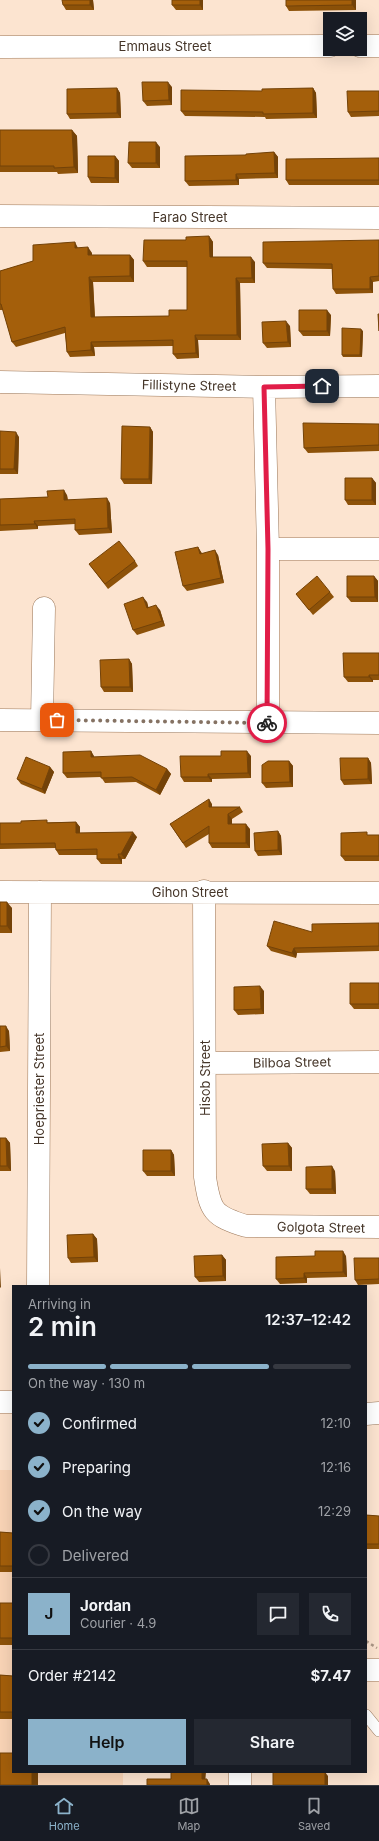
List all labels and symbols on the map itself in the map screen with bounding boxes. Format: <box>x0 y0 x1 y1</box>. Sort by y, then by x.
street label: Emmaus Street <box>119 38 211 54</box>
street label: Farao Street <box>153 209 228 225</box>
pin <box>305 369 339 403</box>
street label: Fillistyne Street <box>142 376 236 394</box>
pin <box>40 703 74 737</box>
courier <box>247 703 287 743</box>
street label: Gihon Street <box>152 884 228 900</box>
street label: Hoepriester Street <box>31 1033 47 1145</box>
street label: Hisob Street <box>197 1040 213 1116</box>
street label: Bilboa Street <box>253 1053 331 1071</box>
street label: Golgota Street <box>277 1218 365 1236</box>

